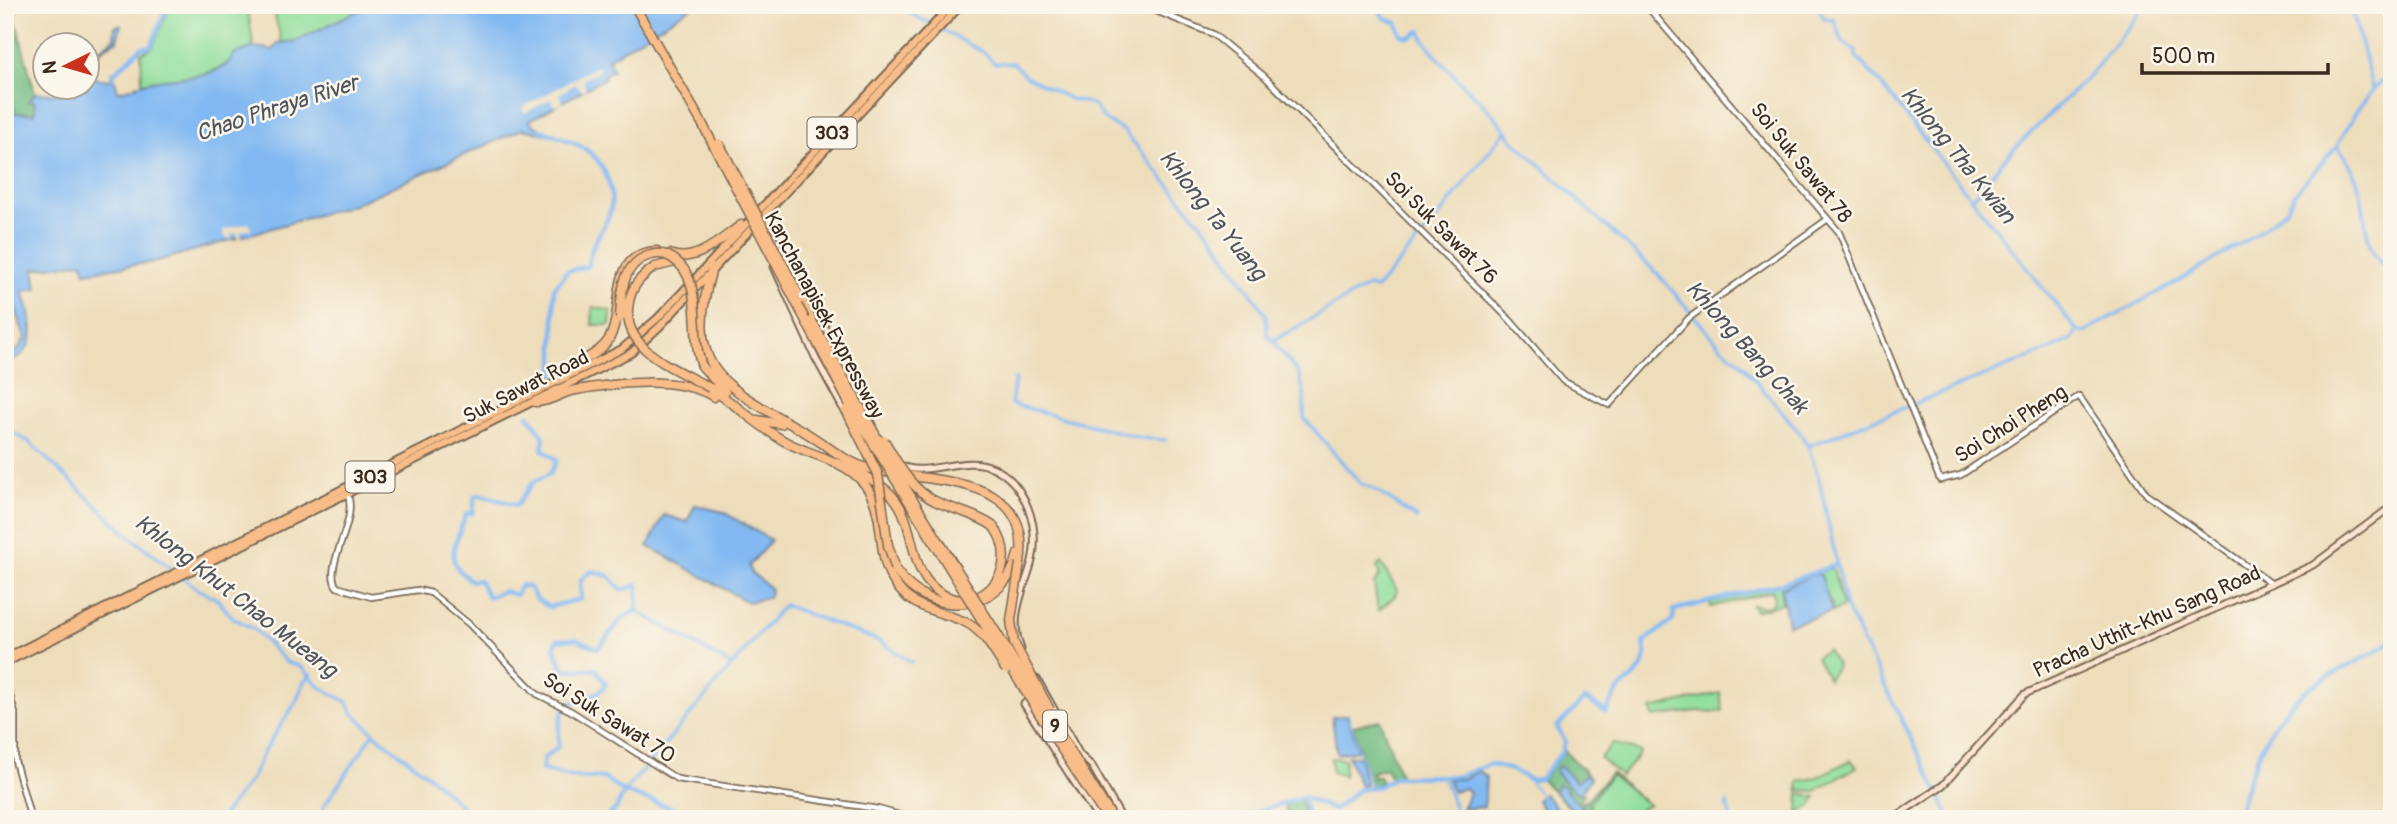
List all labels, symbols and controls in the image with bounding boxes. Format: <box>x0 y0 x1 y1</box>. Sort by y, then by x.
north arrow <box>32 32 102 102</box>
scale bar <box>2142 32 2327 76</box>
text: 500 m <box>2152 43 2215 70</box>
text: N <box>38 60 63 75</box>
water label: Chao Phraya River <box>192 67 364 148</box>
water label: Khlong Tha Kwian <box>1894 81 2023 230</box>
street label: Soi Suk Sawat 78 <box>1744 97 1858 229</box>
road number: 303 <box>808 118 856 148</box>
water label: Khlong Ta Yuang <box>1153 144 1274 287</box>
street label: Soi Suk Sawat 76 <box>1379 166 1503 290</box>
street label: Kanchanapisek Expressway <box>758 207 890 423</box>
water label: Khlong Bang Chak <box>1679 274 1816 422</box>
street label: Suk Sawat Road <box>458 344 594 430</box>
street label: Soi Choi Pheng <box>1950 379 2072 469</box>
road number: 303 <box>346 462 394 492</box>
water label: Khlong Khut Chao Mueang <box>129 508 344 685</box>
street label: Pracha Uthit-Khu Sang Road <box>2029 560 2265 684</box>
street label: Soi Suk Sawat 70 <box>538 666 680 770</box>
road number: 9 <box>1043 710 1067 741</box>

